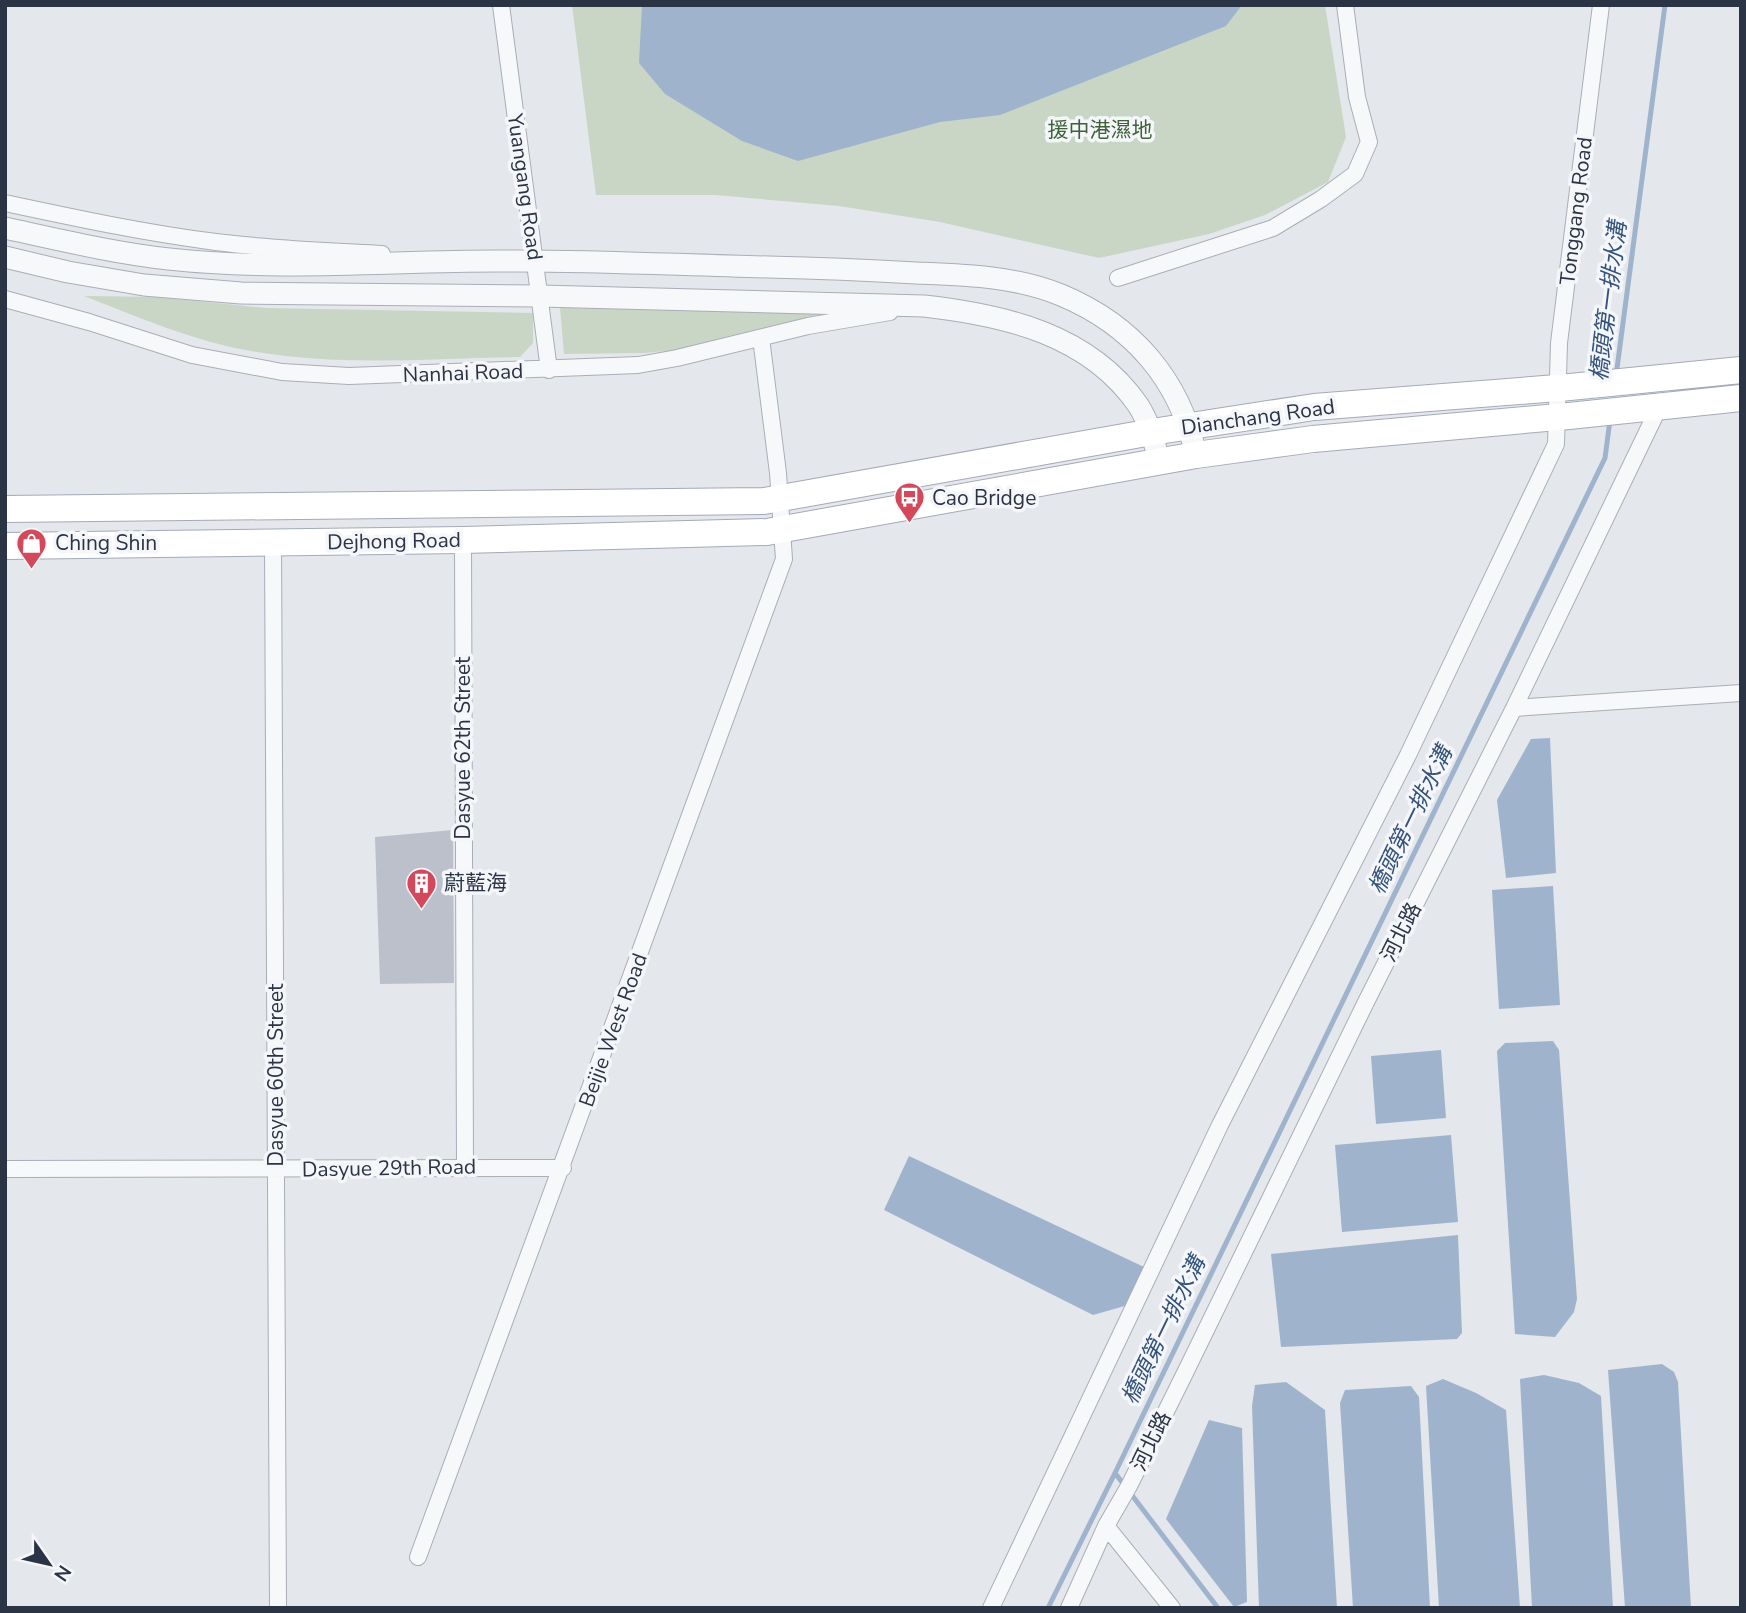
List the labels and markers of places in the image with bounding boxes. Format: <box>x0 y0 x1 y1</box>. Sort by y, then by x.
bus stop icon: Cao Bridge <box>892 481 926 525</box>
place label: Cao Bridge <box>932 484 1036 512</box>
shop icon: Ching Shin <box>15 526 49 570</box>
place label: Ching Shin <box>55 529 157 557</box>
building icon: 蔚藍海 <box>404 866 438 910</box>
place label: 蔚藍海 <box>444 869 507 897</box>

